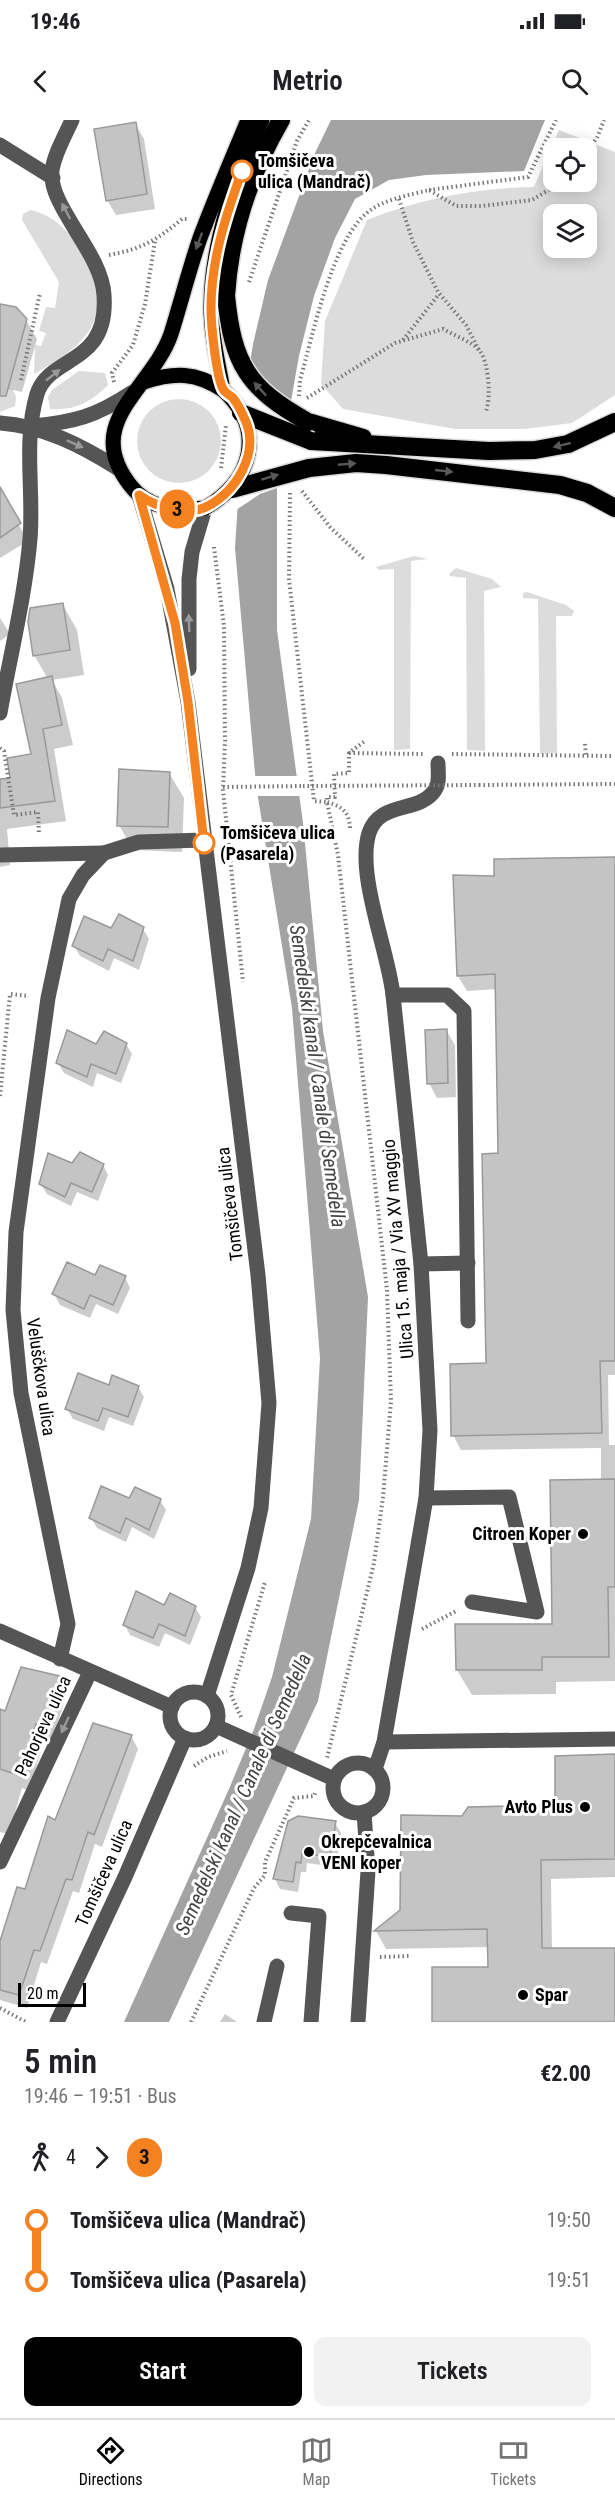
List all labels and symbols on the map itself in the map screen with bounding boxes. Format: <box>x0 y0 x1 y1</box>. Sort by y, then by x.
place label: Tomšičeva ulica (Mandrač) <box>258 150 371 193</box>
marker: Tomšičeva ulica (Mandrač) <box>231 160 253 182</box>
one-way arrow <box>61 202 71 220</box>
one-way arrow <box>194 232 204 250</box>
one-way arrow <box>45 368 61 381</box>
one-way arrow <box>254 382 268 396</box>
one-way arrow <box>67 439 85 449</box>
one-way arrow <box>552 441 571 450</box>
one-way arrow <box>338 459 357 469</box>
one-way arrow <box>435 466 454 476</box>
one-way arrow <box>261 472 279 481</box>
line badge: 3 <box>158 490 196 528</box>
one-way arrow <box>184 613 193 632</box>
place label: Tomšičeva ulica (Pasarela) <box>220 822 335 865</box>
marker: Tomšičeva ulica (Pasarela) <box>193 832 215 854</box>
water label: Semedelski kanal / Canale di Semedella <box>285 923 351 1229</box>
street label: Ulica 15. maja / Via XV maggio <box>377 1138 418 1360</box>
street label: Tomšičeva ulica <box>212 1146 247 1262</box>
street label: Veluščkova ulica <box>23 1317 60 1437</box>
place label: Citroen Koper <box>472 1523 571 1544</box>
marker: Citroen Koper <box>576 1527 590 1541</box>
water label: Semedelski kanal / Canale di Semedella <box>170 1650 316 1938</box>
street label: Pahorjeva ulica <box>10 1672 75 1779</box>
one-way arrow <box>61 1716 70 1733</box>
place label: Avto Plus <box>504 1796 573 1817</box>
marker: Avto Plus <box>578 1800 592 1814</box>
street label: Tomšičeva ulica <box>71 1816 136 1929</box>
place label: Okrepčevalnica VENI koper <box>321 1831 432 1873</box>
marker: Okrepčevalnica VENI koper <box>302 1845 316 1859</box>
scale bar <box>18 1980 86 2008</box>
place label: Spar <box>535 1984 568 2005</box>
marker: Spar <box>516 1988 530 2002</box>

